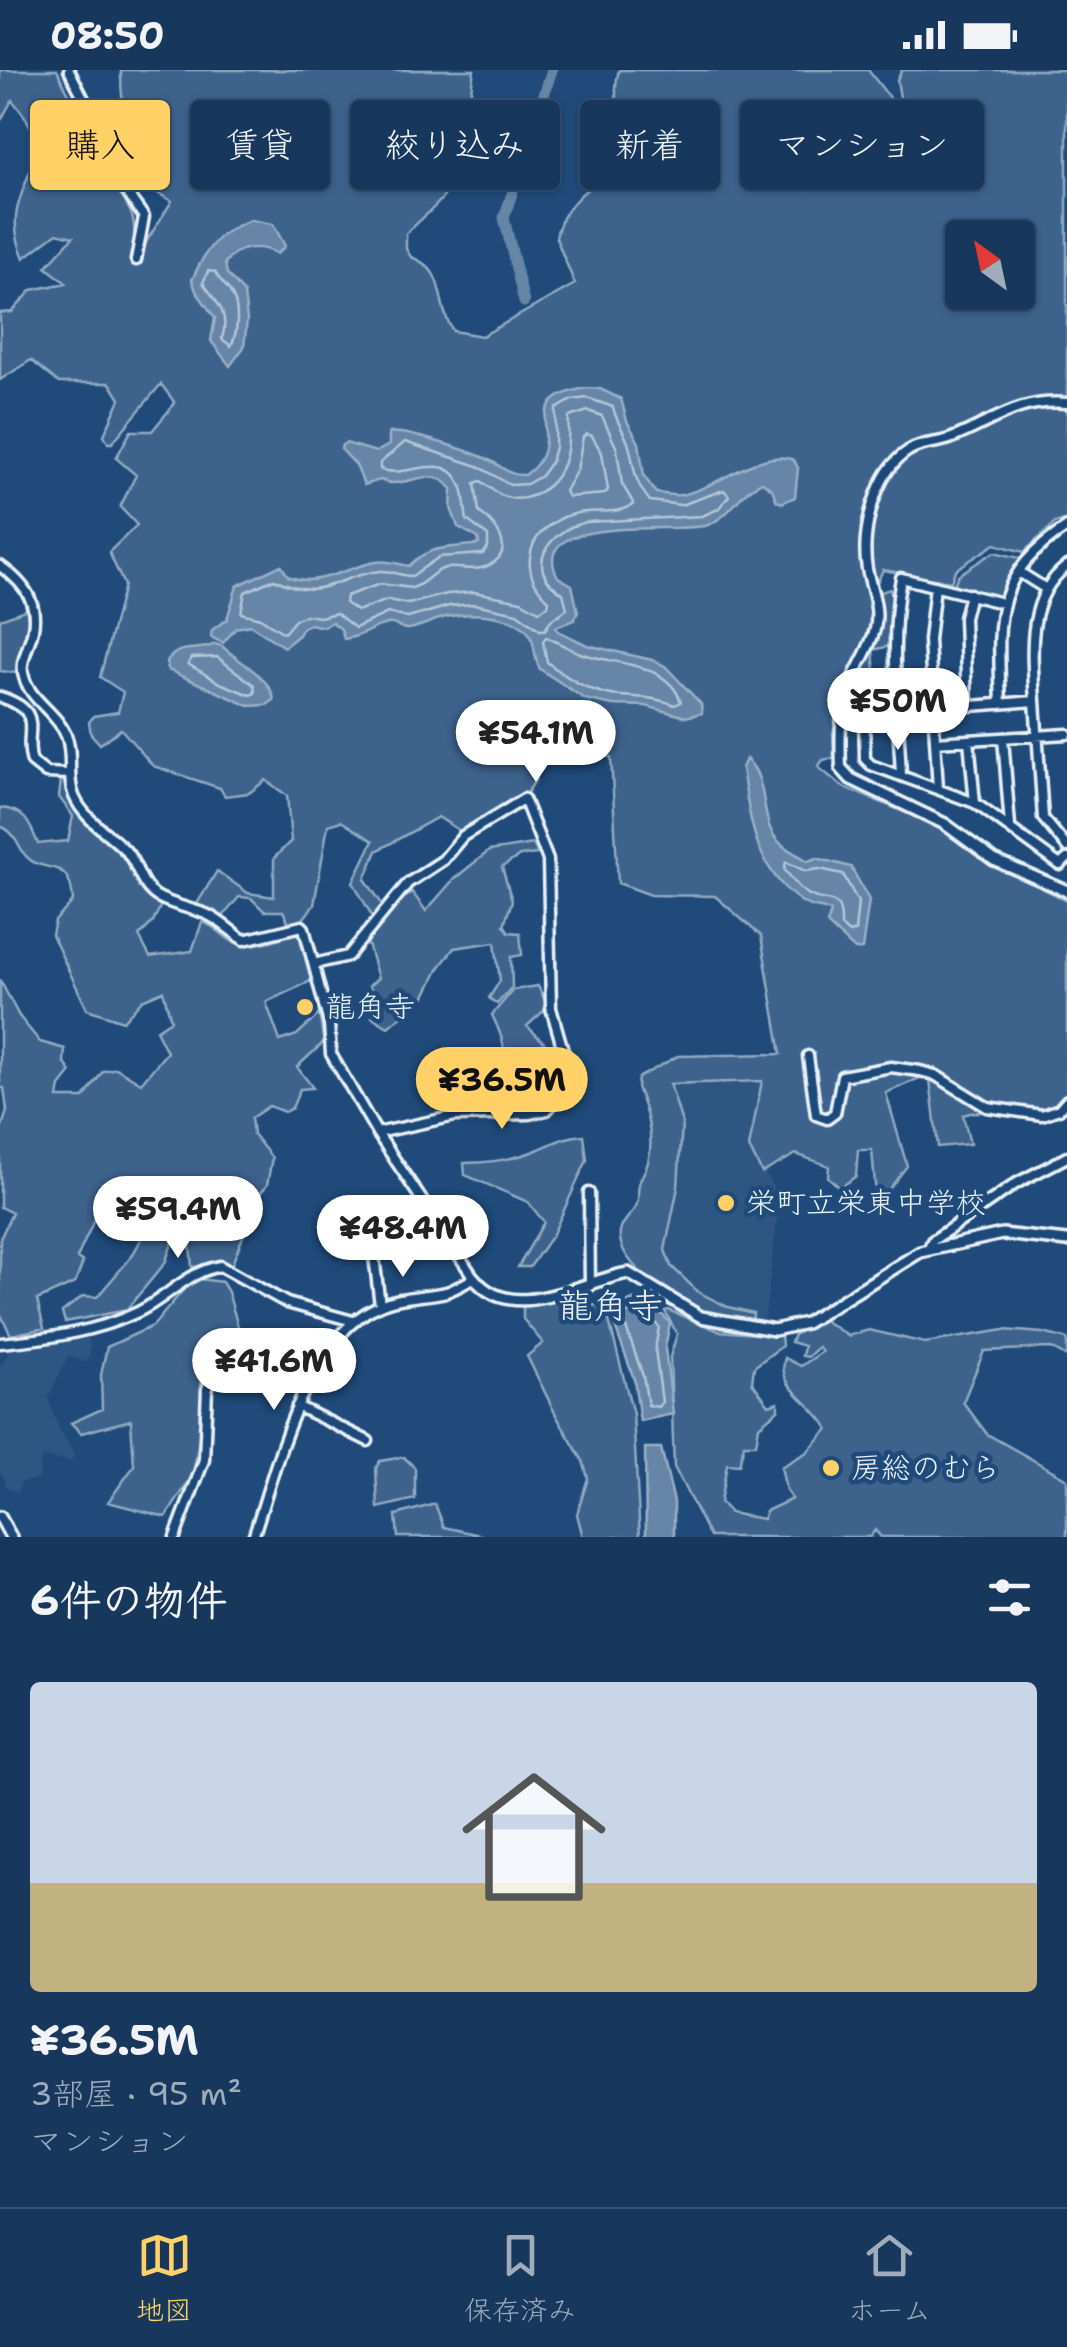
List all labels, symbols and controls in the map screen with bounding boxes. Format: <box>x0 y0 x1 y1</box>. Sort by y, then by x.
text: 08:50 <box>50 10 165 61</box>
chip: 購入 <box>30 100 170 190</box>
chip: 賃貸 <box>190 100 330 190</box>
chip: 絞り込み <box>350 100 560 190</box>
chip: 新着 <box>580 100 720 190</box>
chip: マンション <box>740 100 984 190</box>
north arrow <box>945 220 1035 310</box>
map controls <box>945 220 1035 310</box>
pin: ¥50M <box>839 668 957 753</box>
text: ¥50M <box>849 679 947 722</box>
pin: ¥54.1M <box>455 700 617 785</box>
text: ¥54.1M <box>478 711 594 754</box>
place label: 龍角寺 <box>325 986 415 1027</box>
marker: 龍角寺 <box>294 996 316 1018</box>
pin: ¥36.5M <box>421 1047 583 1132</box>
text: ¥36.5M <box>438 1058 566 1101</box>
pin: ¥59.4M <box>97 1176 259 1261</box>
place label: 栄町立栄東中学校 <box>746 1182 986 1223</box>
text: ¥59.4M <box>115 1187 241 1230</box>
marker: 栄町立栄東中学校 <box>715 1192 737 1214</box>
pin: ¥48.4M <box>322 1195 484 1280</box>
text: ¥48.4M <box>339 1206 467 1249</box>
district label: 龍角寺 <box>557 1282 663 1329</box>
pin: ¥41.6M <box>193 1328 355 1413</box>
text: ¥41.6M <box>214 1339 334 1382</box>
place label: 房総のむら <box>851 1447 1001 1488</box>
marker: 房総のむら <box>820 1457 842 1479</box>
icon: filters <box>982 1570 1037 1625</box>
text: 6件の物件 <box>30 1572 227 1628</box>
icon: home <box>444 1747 624 1927</box>
text: ¥36.5M <box>30 2012 199 2068</box>
text: 3部屋 · 95 m² <box>30 2072 242 2115</box>
text: マンション <box>30 2119 189 2162</box>
tab: 地図 <box>136 2228 192 2329</box>
tab: 保存済み <box>464 2228 576 2329</box>
tab: ホーム <box>848 2228 931 2329</box>

